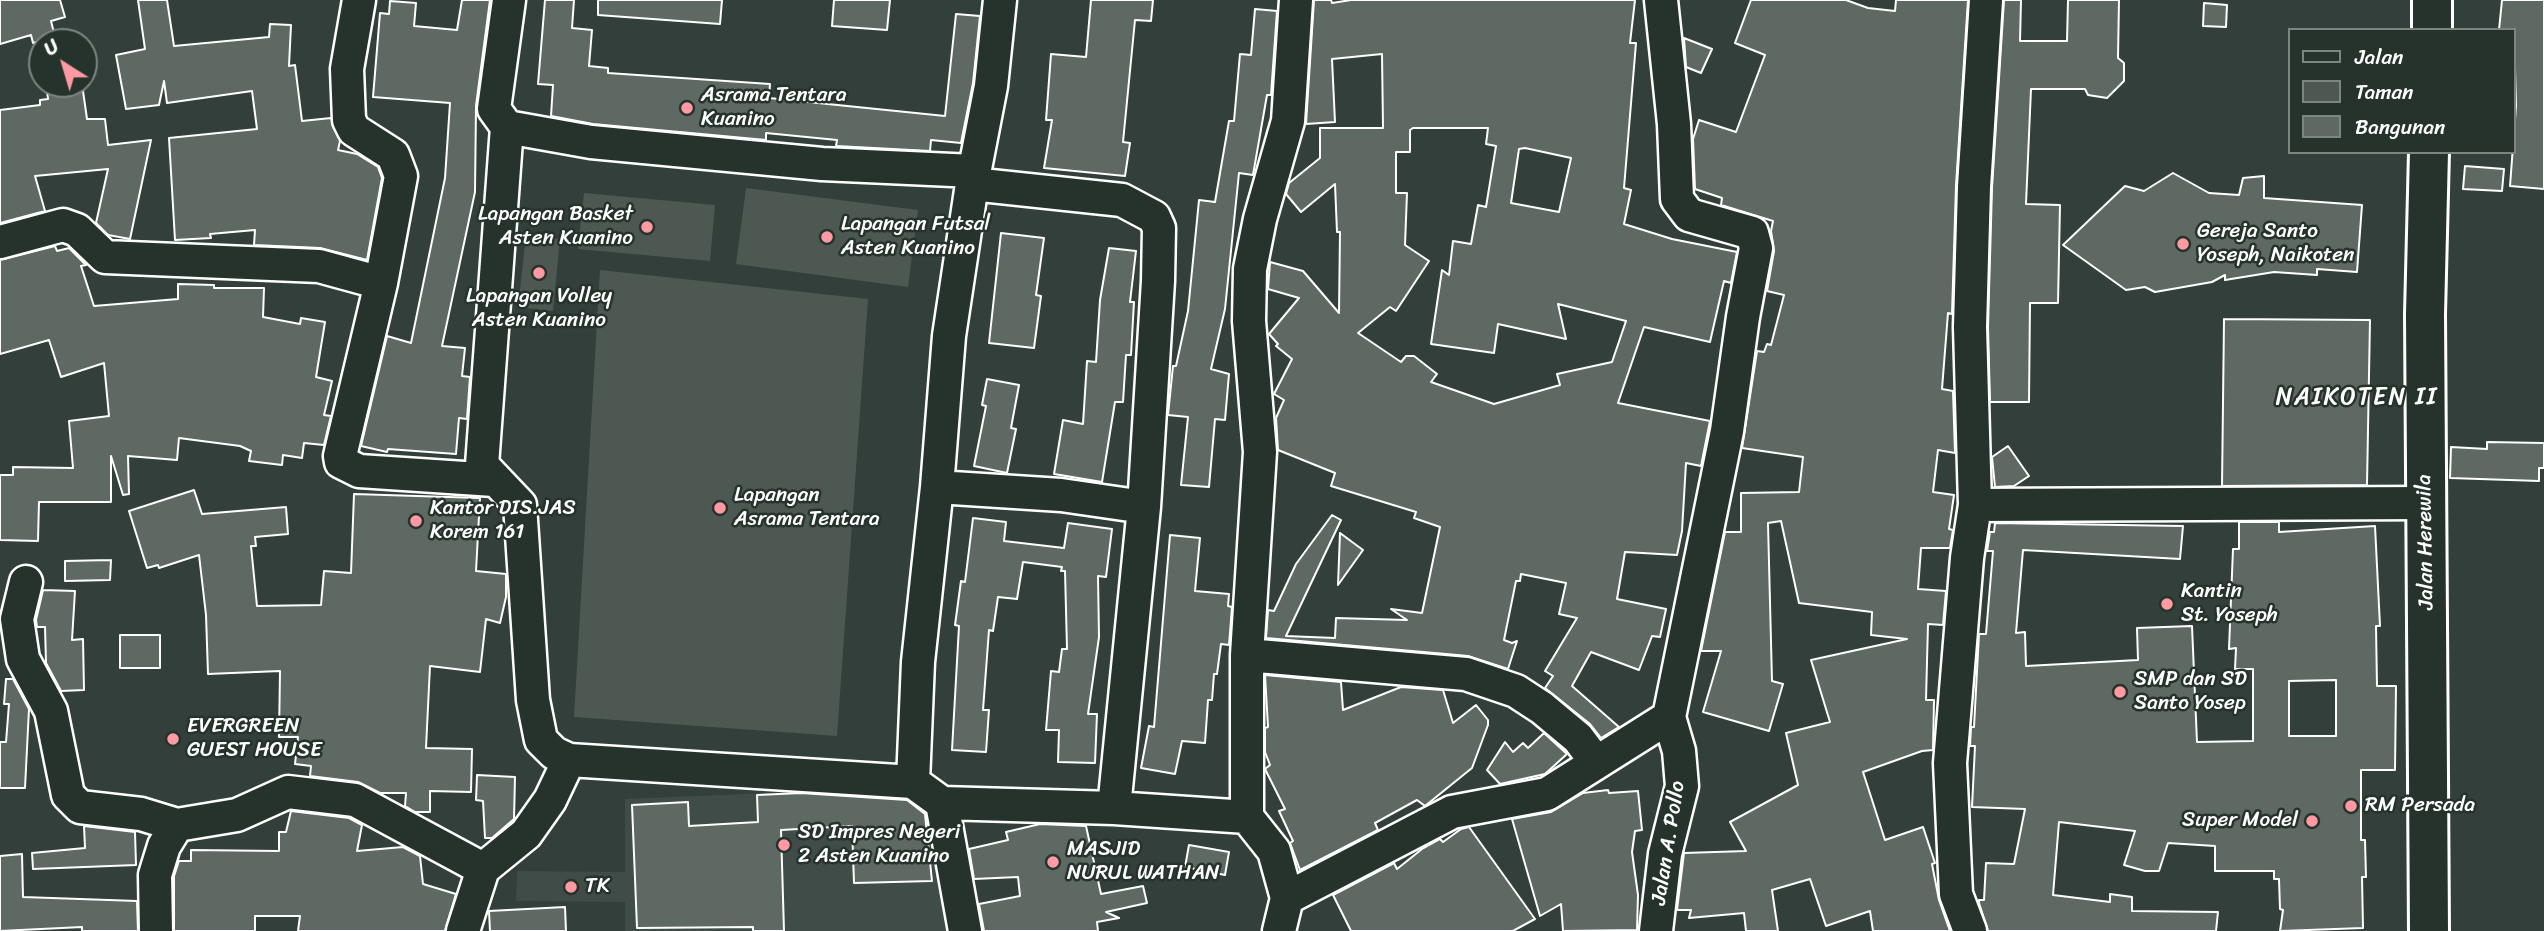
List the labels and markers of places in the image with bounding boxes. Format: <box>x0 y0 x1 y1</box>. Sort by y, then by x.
place label: Asrama Tentara Kuanino <box>701 83 846 133</box>
marker: Asrama Tentara Kuanino <box>679 100 695 116</box>
place label: Lapangan Basket Asten Kuanino <box>478 202 633 252</box>
place label: Lapangan Futsal Asten Kuanino <box>841 212 990 262</box>
marker: Lapangan Basket Asten Kuanino <box>639 219 655 235</box>
place label: Gereja Santo Yoseph, Naikoten <box>2197 219 2354 269</box>
marker: Lapangan Futsal Asten Kuanino <box>819 229 835 245</box>
marker: Gereja Santo Yoseph, Naikoten <box>2175 236 2191 252</box>
marker: Lapangan Volley Asten Kuanino <box>531 265 547 281</box>
place label: Lapangan Volley Asten Kuanino <box>466 284 612 334</box>
place label: Lapangan Asrama Tentara <box>734 483 879 533</box>
place label: Kantor DIS.JAS Korem 161 <box>430 496 576 546</box>
marker: Lapangan Asrama Tentara <box>712 500 728 516</box>
marker: Kantor DIS.JAS Korem 161 <box>408 513 424 529</box>
place label: Kantin St. Yoseph <box>2181 579 2278 629</box>
marker: Kantin St. Yoseph <box>2159 596 2175 612</box>
place label: SMP dan SD Santo Yosep <box>2134 667 2247 717</box>
marker: SMP dan SD Santo Yosep <box>2112 684 2128 700</box>
place label: EVERGREEN GUEST HOUSE <box>187 714 322 764</box>
marker: EVERGREEN GUEST HOUSE <box>165 731 181 747</box>
place label: RM Persada <box>2365 793 2475 819</box>
marker: RM Persada <box>2343 798 2359 814</box>
place label: Super Model <box>2182 808 2298 834</box>
marker: Super Model <box>2304 813 2320 829</box>
place label: SD Impres Negeri 2 Asten Kuanino <box>798 820 960 870</box>
marker: SD Impres Negeri 2 Asten Kuanino <box>776 837 792 853</box>
place label: MASJID NURUL WATHAN <box>1067 837 1220 887</box>
marker: MASJID NURUL WATHAN <box>1045 854 1061 870</box>
place label: TK <box>585 874 609 900</box>
marker: TK <box>563 879 579 895</box>

